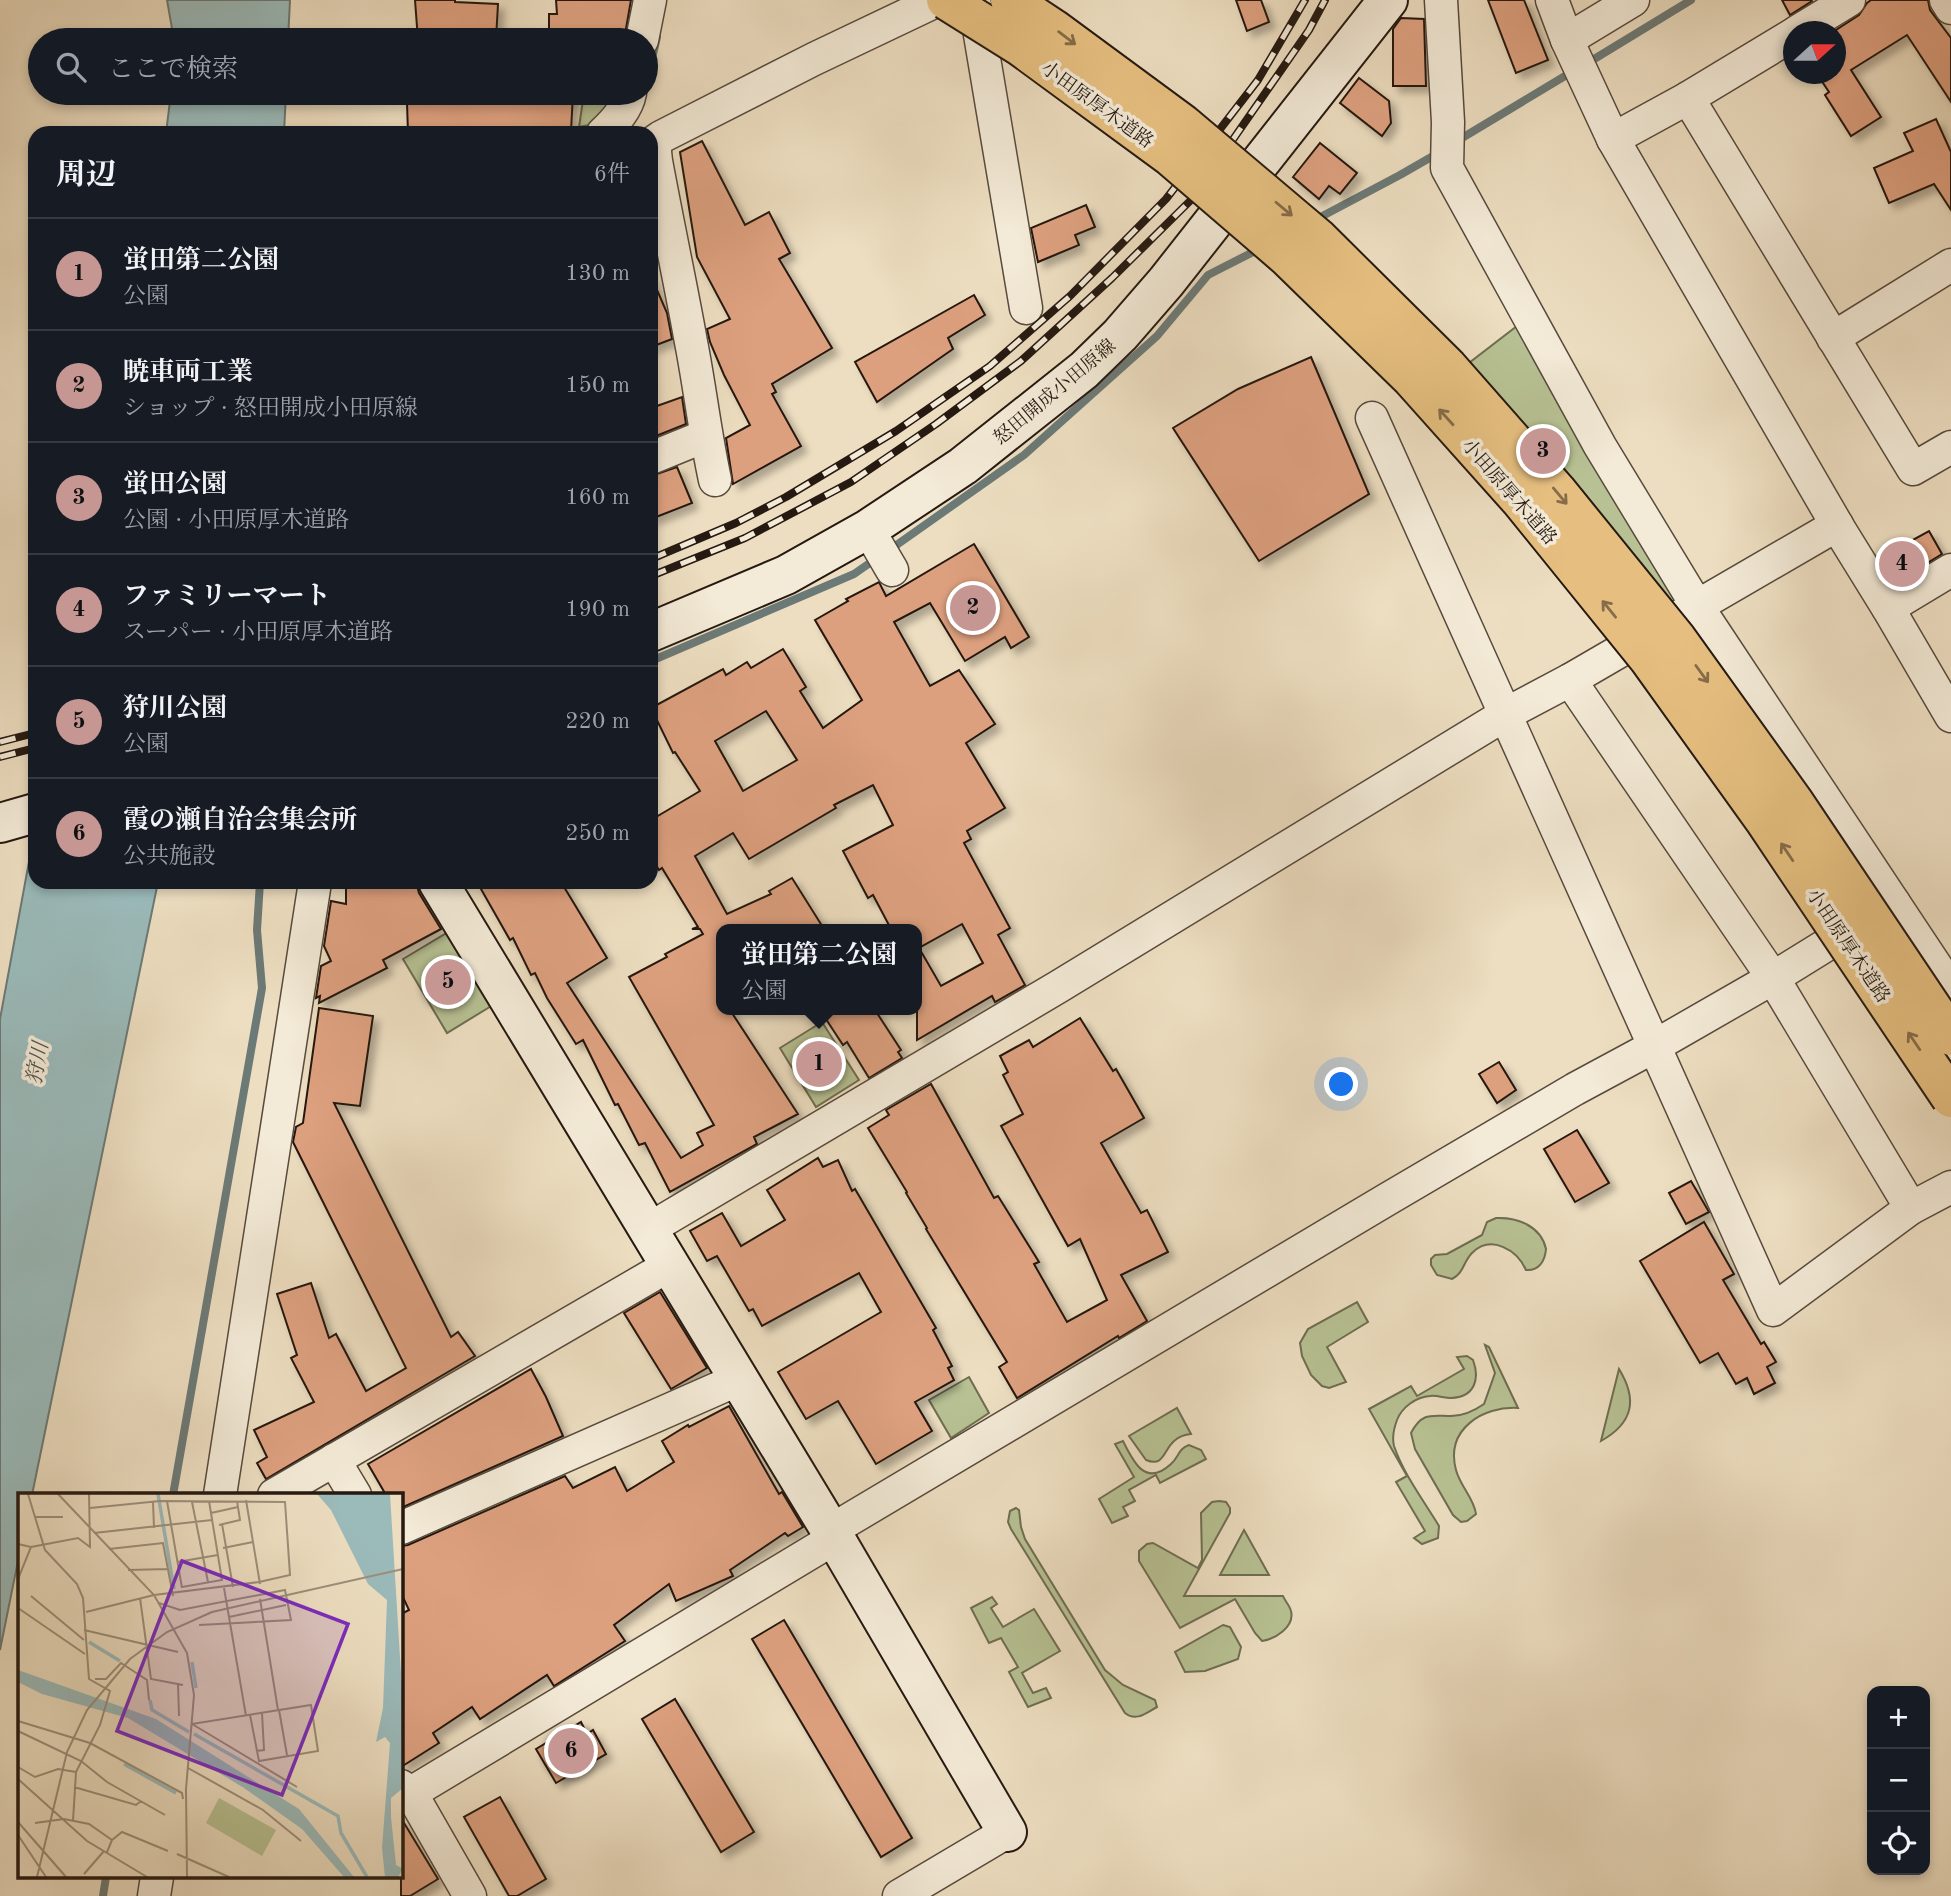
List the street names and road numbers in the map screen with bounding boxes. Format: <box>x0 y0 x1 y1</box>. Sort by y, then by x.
street label: 小田原厚木道路 <box>1037 57 1158 153</box>
street label: 怒田開成小田原線 <box>990 335 1120 449</box>
street label: 小田原厚木道路 <box>1457 434 1561 549</box>
street label: 小田原厚木道路 <box>1802 884 1894 1007</box>

